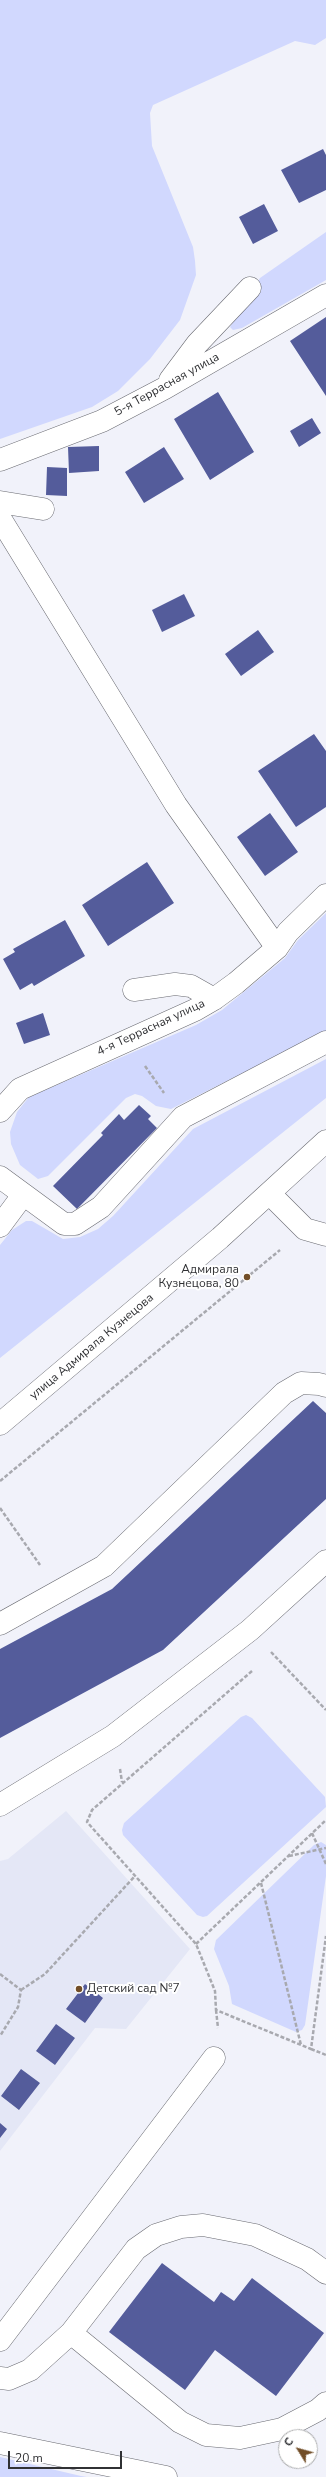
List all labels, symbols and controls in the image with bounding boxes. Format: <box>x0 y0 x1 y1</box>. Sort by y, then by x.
street label: 5-я Террасная улица <box>112 350 222 420</box>
street label: 4-я Террасная улица <box>95 997 207 1059</box>
place label: Адмирала Кузнецова, 80 <box>159 1263 239 1291</box>
marker: Адмирала Кузнецова, 80 <box>242 1272 252 1282</box>
street label: улица Адмирала Кузнецова <box>27 1291 157 1403</box>
place label: Детский сад №7 <box>87 1982 180 1996</box>
marker: Детский сад №7 <box>74 1984 84 1994</box>
north arrow <box>278 2429 318 2469</box>
text: С <box>281 2435 297 2450</box>
scale bar <box>10 2443 124 2469</box>
text: 20 m <box>15 2450 43 2466</box>

